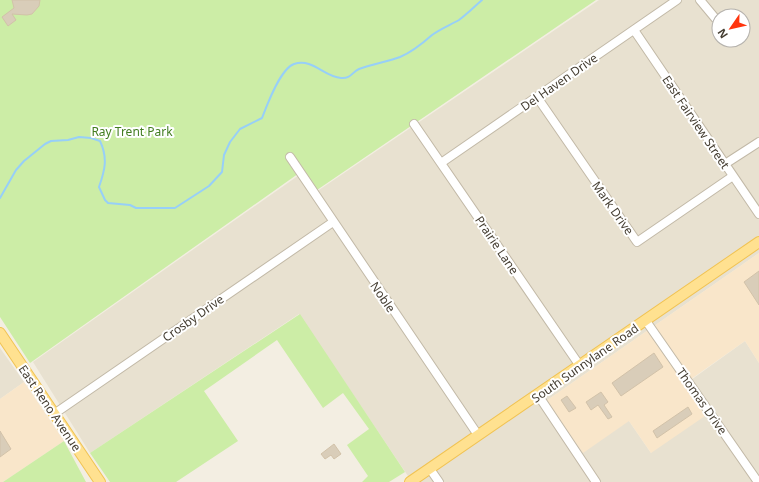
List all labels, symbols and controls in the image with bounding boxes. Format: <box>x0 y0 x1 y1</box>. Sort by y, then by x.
north arrow <box>711 8 751 48</box>
text: N <box>714 26 731 42</box>
street label: Del Haven Drive <box>517 49 601 115</box>
street label: East Fairview Street <box>658 72 734 173</box>
park label: Ray Trent Park <box>91 123 173 140</box>
street label: Mark Drive <box>588 178 638 238</box>
street label: Prairie Lane <box>471 212 523 278</box>
street label: Noble <box>367 278 400 316</box>
street label: Crosby Drive <box>159 290 227 345</box>
street label: South Sunnylane Road <box>528 320 642 406</box>
street label: East Reno Avenue <box>15 361 85 455</box>
street label: Thomas Drive <box>673 364 731 438</box>

